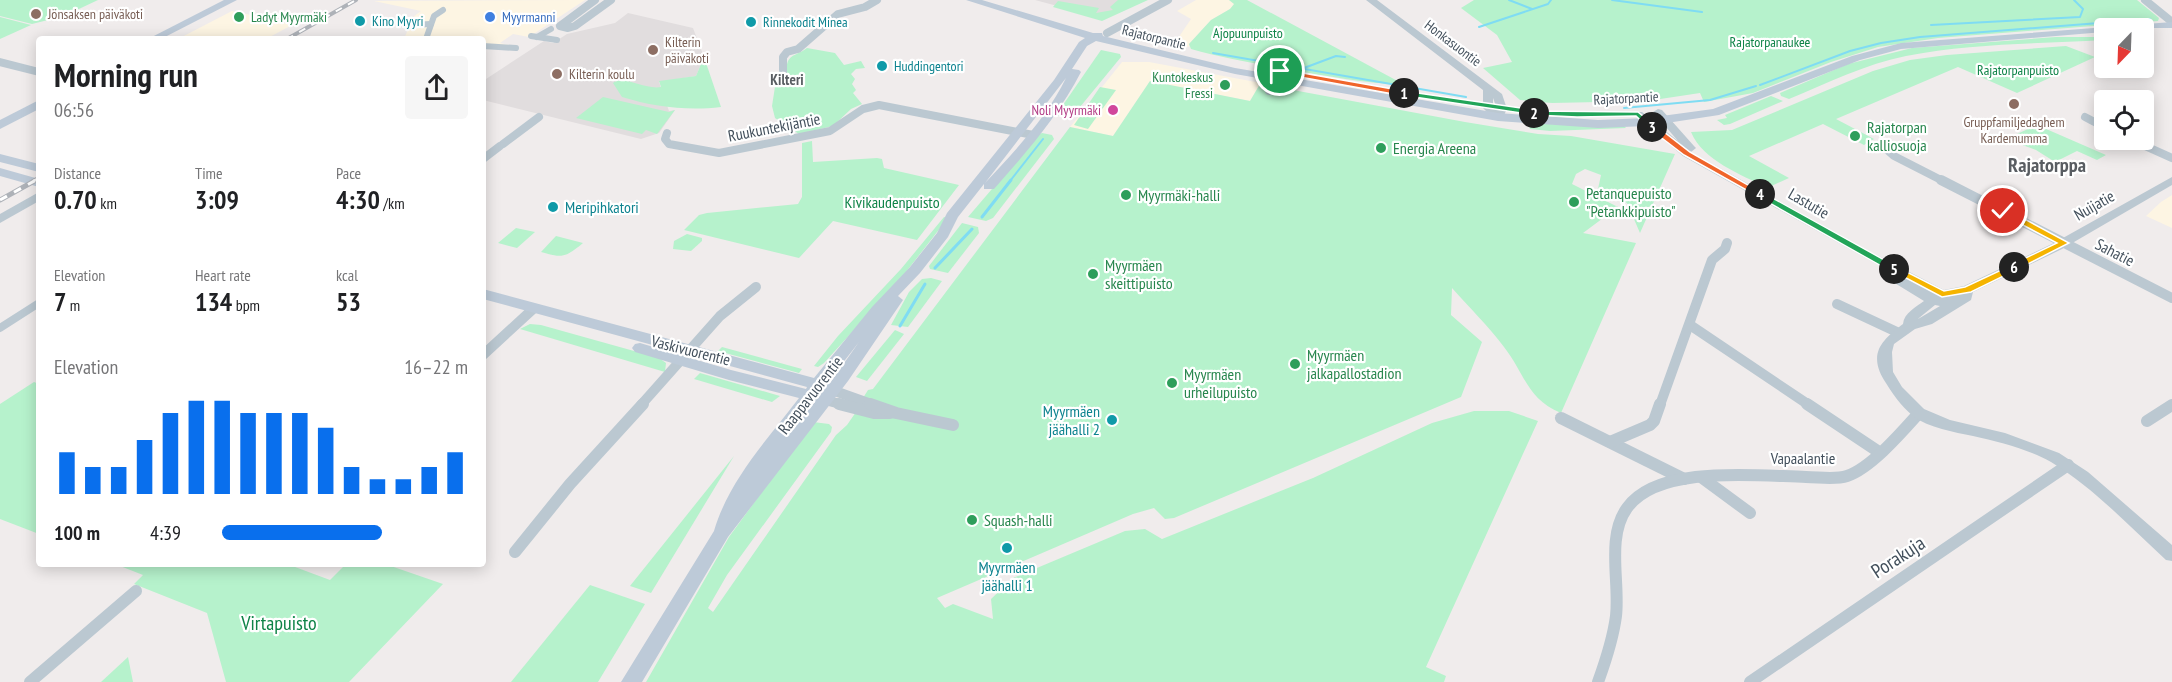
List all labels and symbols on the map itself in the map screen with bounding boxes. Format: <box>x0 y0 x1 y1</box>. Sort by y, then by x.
place label: Jönsaksen päiväkoti <box>47 5 143 23</box>
marker: Jönsaksen päiväkoti <box>29 7 43 21</box>
place label: Ladyt Myyrmäki <box>251 8 327 26</box>
place label: Myyrmanni <box>502 8 556 26</box>
marker: Ladyt Myyrmäki <box>232 10 246 24</box>
marker: Myyrmanni <box>483 10 497 24</box>
place label: Kino Myyri <box>372 12 424 30</box>
place label: Rinnekodit Minea <box>763 13 848 31</box>
marker: Kino Myyri <box>353 14 367 28</box>
marker: Rinnekodit Minea <box>744 15 758 29</box>
street label: Honkasuontie <box>1421 16 1485 70</box>
north arrow <box>2094 18 2154 78</box>
street label: Rajatorpantie <box>1120 20 1188 54</box>
park label: Ajopuunpuisto <box>1213 24 1283 42</box>
place label: Kilterin päiväkoti <box>665 33 709 67</box>
park label: Rajatorpanaukee <box>1730 33 1811 51</box>
marker: Kilterin päiväkoti <box>646 43 660 57</box>
pin <box>1254 45 1305 96</box>
place label: Huddingentori <box>894 57 964 75</box>
marker: Huddingentori <box>875 59 889 73</box>
park label: Rajatorpanpuisto <box>1977 61 2059 79</box>
place label: Kilterin koulu <box>569 65 634 83</box>
marker: Kilterin koulu <box>550 67 564 81</box>
place label: Kuntokeskus Fressi <box>1152 68 1213 102</box>
district label: Kilteri <box>770 70 804 89</box>
marker: Kuntokeskus Fressi <box>1218 78 1232 92</box>
pin: 1 <box>1389 78 1419 108</box>
street label: Rajatorpantie <box>1593 87 1659 109</box>
marker: Gruppfamiljedaghem Kardemumma <box>2007 97 2021 111</box>
pin: 2 <box>1519 98 1549 128</box>
place label: Noli Myyrmäki <box>1032 101 1101 119</box>
marker: Noli Myyrmäki <box>1106 103 1120 117</box>
street label: Ruukuntekijäntie <box>726 108 822 146</box>
pin: 3 <box>1637 112 1667 142</box>
place label: Gruppfamiljedaghem Kardemumma <box>1963 113 2065 147</box>
place label: Rajatorpan kalliosuoja <box>1867 117 1927 155</box>
marker: Rajatorpan kalliosuoja <box>1848 129 1862 143</box>
place label: Energia Areena <box>1393 138 1476 158</box>
marker: Energia Areena <box>1374 141 1388 155</box>
district label: Rajatorppa <box>2008 152 2086 178</box>
pin: 4 <box>1745 179 1775 209</box>
place label: Petanquepuisto "Petankkipuisto" <box>1586 183 1675 221</box>
street label: Lastutie <box>1785 183 1833 223</box>
place label: Myyrmäki-halli <box>1138 185 1220 205</box>
pin <box>1977 185 2028 236</box>
street label: Nuijatie <box>2070 185 2118 225</box>
marker: Myyrmäki-halli <box>1119 188 1133 202</box>
park label: Kivikaudenpuisto <box>844 192 940 212</box>
marker: Petanquepuisto "Petankkipuisto" <box>1567 195 1581 209</box>
place label: Meripihkatori <box>565 197 639 217</box>
marker: Meripihkatori <box>546 200 560 214</box>
street label: Sahatie <box>2092 234 2138 270</box>
pin: 6 <box>1999 252 2029 282</box>
pin: 5 <box>1879 254 1909 284</box>
place label: Myyrmäen skeittipuisto <box>1105 255 1173 293</box>
marker: Myyrmäen skeittipuisto <box>1086 267 1100 281</box>
street label: Vaskivuorentie <box>648 330 733 369</box>
place label: Myyrmäen jalkapallostadion <box>1307 345 1401 383</box>
street label: Raappavuorentie <box>773 352 847 438</box>
marker: Myyrmäen jalkapallostadion <box>1288 357 1302 371</box>
place label: Myyrmäen urheilupuisto <box>1184 364 1257 402</box>
marker: Myyrmäen urheilupuisto <box>1165 376 1179 390</box>
place label: Myyrmäen jäähalli 2 <box>1043 401 1100 439</box>
marker: Myyrmäen jäähalli 2 <box>1105 413 1119 427</box>
street label: Vapaalantie <box>1770 448 1835 468</box>
place label: Squash-halli <box>984 510 1053 530</box>
marker: Squash-halli <box>965 513 979 527</box>
street label: Porakuja <box>1866 530 1930 584</box>
marker: Myyrmäen jäähalli 1 <box>1000 541 1014 555</box>
place label: Myyrmäen jäähalli 1 <box>978 557 1036 595</box>
park label: Virtapuisto <box>240 610 317 636</box>

